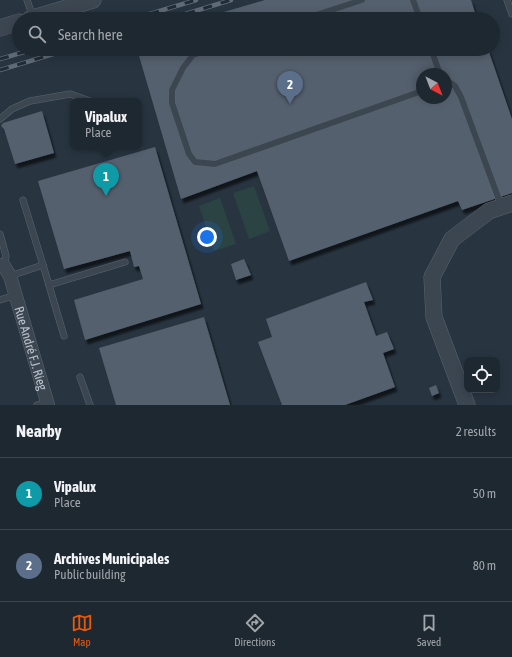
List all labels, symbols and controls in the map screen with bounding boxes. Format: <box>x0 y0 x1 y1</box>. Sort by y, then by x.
search box <box>12 12 500 56</box>
icon: search <box>26 23 48 45</box>
text: Search here <box>58 26 123 43</box>
north arrow <box>416 68 452 104</box>
pin: 2 <box>277 71 303 104</box>
popup <box>70 98 142 150</box>
text: Vipalux <box>85 108 127 125</box>
text: Place <box>85 125 111 140</box>
pin: 1 <box>93 163 119 196</box>
your location <box>197 227 217 247</box>
street label: Rue André F.J. Rieg <box>12 304 51 392</box>
map controls <box>464 357 500 393</box>
button: locate <box>464 357 500 393</box>
text: Nearby <box>16 421 62 441</box>
text: 2 results <box>456 424 496 439</box>
text: Vipalux <box>54 478 96 495</box>
text: 1 <box>26 486 32 501</box>
text: 50 m <box>473 486 496 501</box>
text: Place <box>54 495 81 510</box>
text: Archives Municipales <box>54 550 169 567</box>
text: 2 <box>26 558 32 573</box>
text: 80 m <box>473 558 496 573</box>
text: Public building <box>54 567 126 582</box>
tab: Map <box>71 612 93 648</box>
tab: Directions <box>234 612 275 648</box>
tab: Saved <box>417 612 441 648</box>

